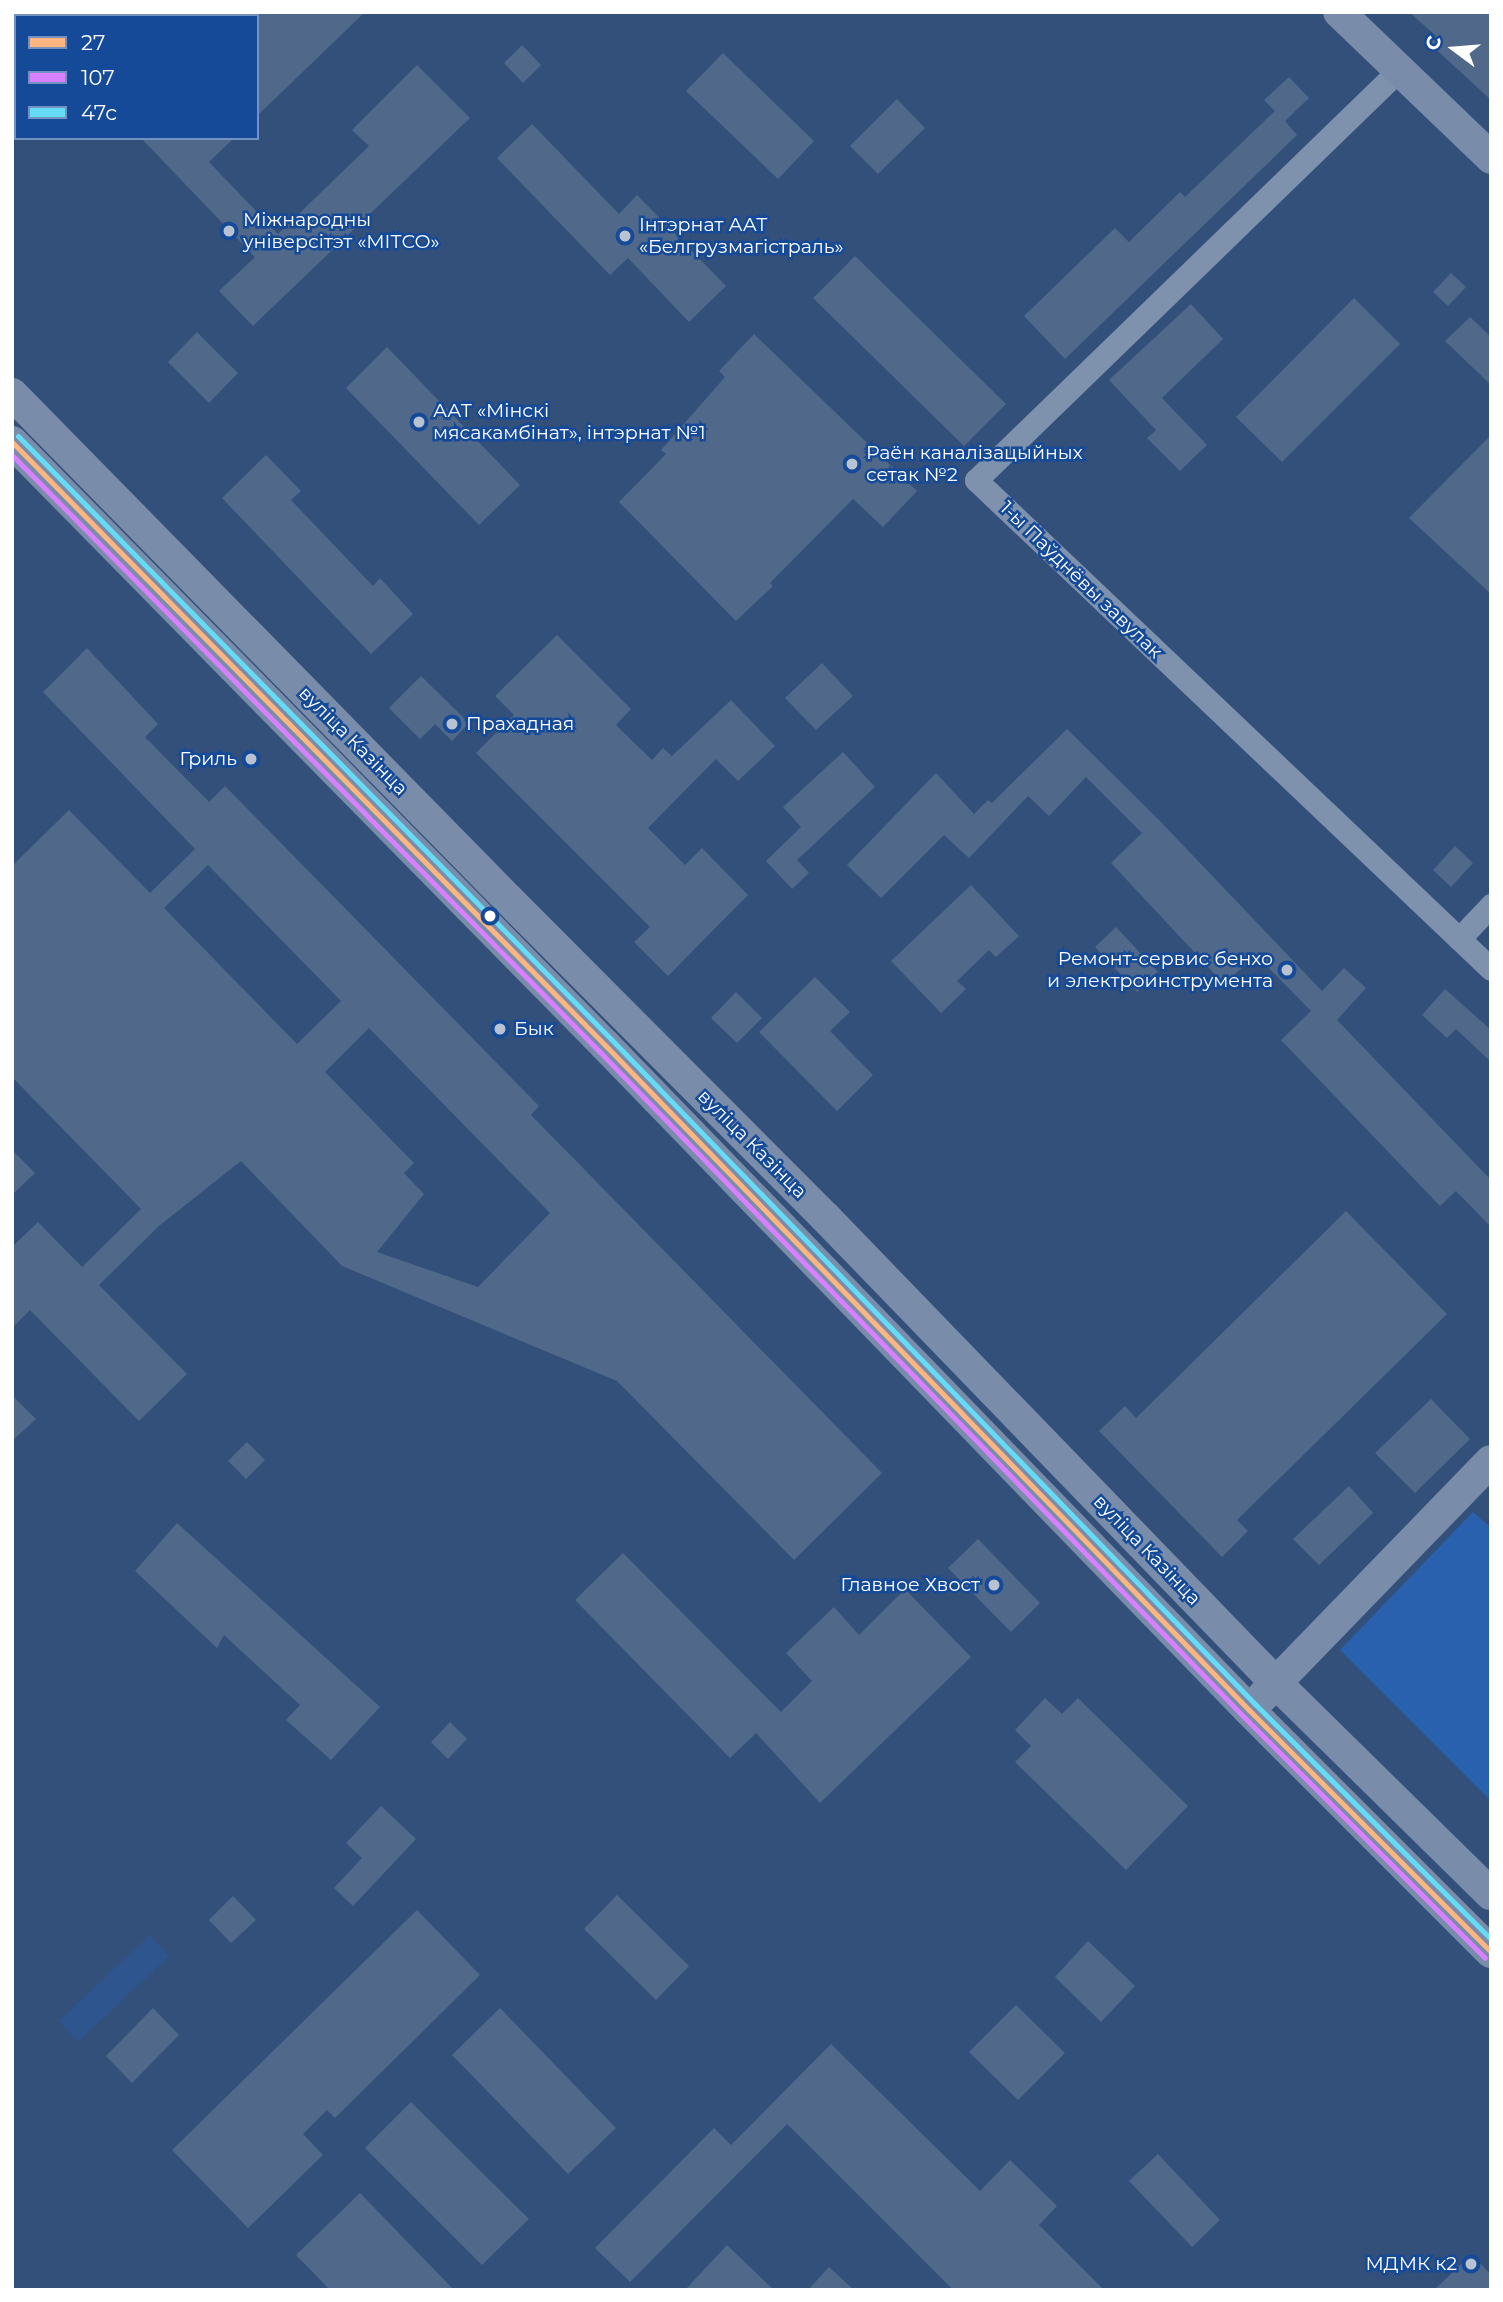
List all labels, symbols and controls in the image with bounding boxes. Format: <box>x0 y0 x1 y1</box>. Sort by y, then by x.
legend <box>14 14 259 140</box>
north arrow <box>1419 14 1489 84</box>
text: 27 <box>81 30 105 55</box>
text: С <box>1420 33 1446 53</box>
text: 107 <box>81 65 115 90</box>
text: 47с <box>81 100 117 125</box>
place label: Міжнародны універсітэт «МІТСО» <box>243 209 440 253</box>
place label: Інтэрнат ААТ «Белгрузмагістраль» <box>639 214 844 258</box>
marker: Міжнародны універсітэт «МІТСО» <box>221 223 237 239</box>
marker: Інтэрнат ААТ «Белгрузмагістраль» <box>617 228 633 244</box>
place label: ААТ «Мінскі мясакамбінат», інтэрнат №1 <box>433 400 706 444</box>
marker: ААТ «Мінскі мясакамбінат», інтэрнат №1 <box>411 414 427 430</box>
place label: Раён каналізацыйных сетак №2 <box>866 442 1083 486</box>
marker: Раён каналізацыйных сетак №2 <box>844 456 860 472</box>
street label: 1-ы Паўднёвы завулак <box>995 497 1167 663</box>
street label: вуліца Казінца <box>294 682 412 800</box>
place label: Прахадная <box>466 713 574 735</box>
marker: Прахадная <box>444 716 460 732</box>
place label: Гриль <box>180 748 237 770</box>
marker: Гриль <box>243 751 259 767</box>
unlabelled marker <box>483 909 497 923</box>
place label: Ремонт-сервис бенхо и электроинструмента <box>1047 948 1273 992</box>
marker: Ремонт-сервис бенхо и электроинструмента <box>1279 962 1295 978</box>
place label: Бык <box>514 1018 554 1040</box>
marker: Бык <box>492 1021 508 1037</box>
street label: вуліца Казінца <box>693 1085 811 1203</box>
street label: вуліца Казінца <box>1089 1490 1205 1610</box>
place label: Главное Хвост <box>841 1574 980 1596</box>
marker: Главное Хвост <box>986 1577 1002 1593</box>
place label: МДМК к2 <box>1365 2253 1457 2275</box>
marker: МДМК к2 <box>1463 2256 1479 2272</box>

